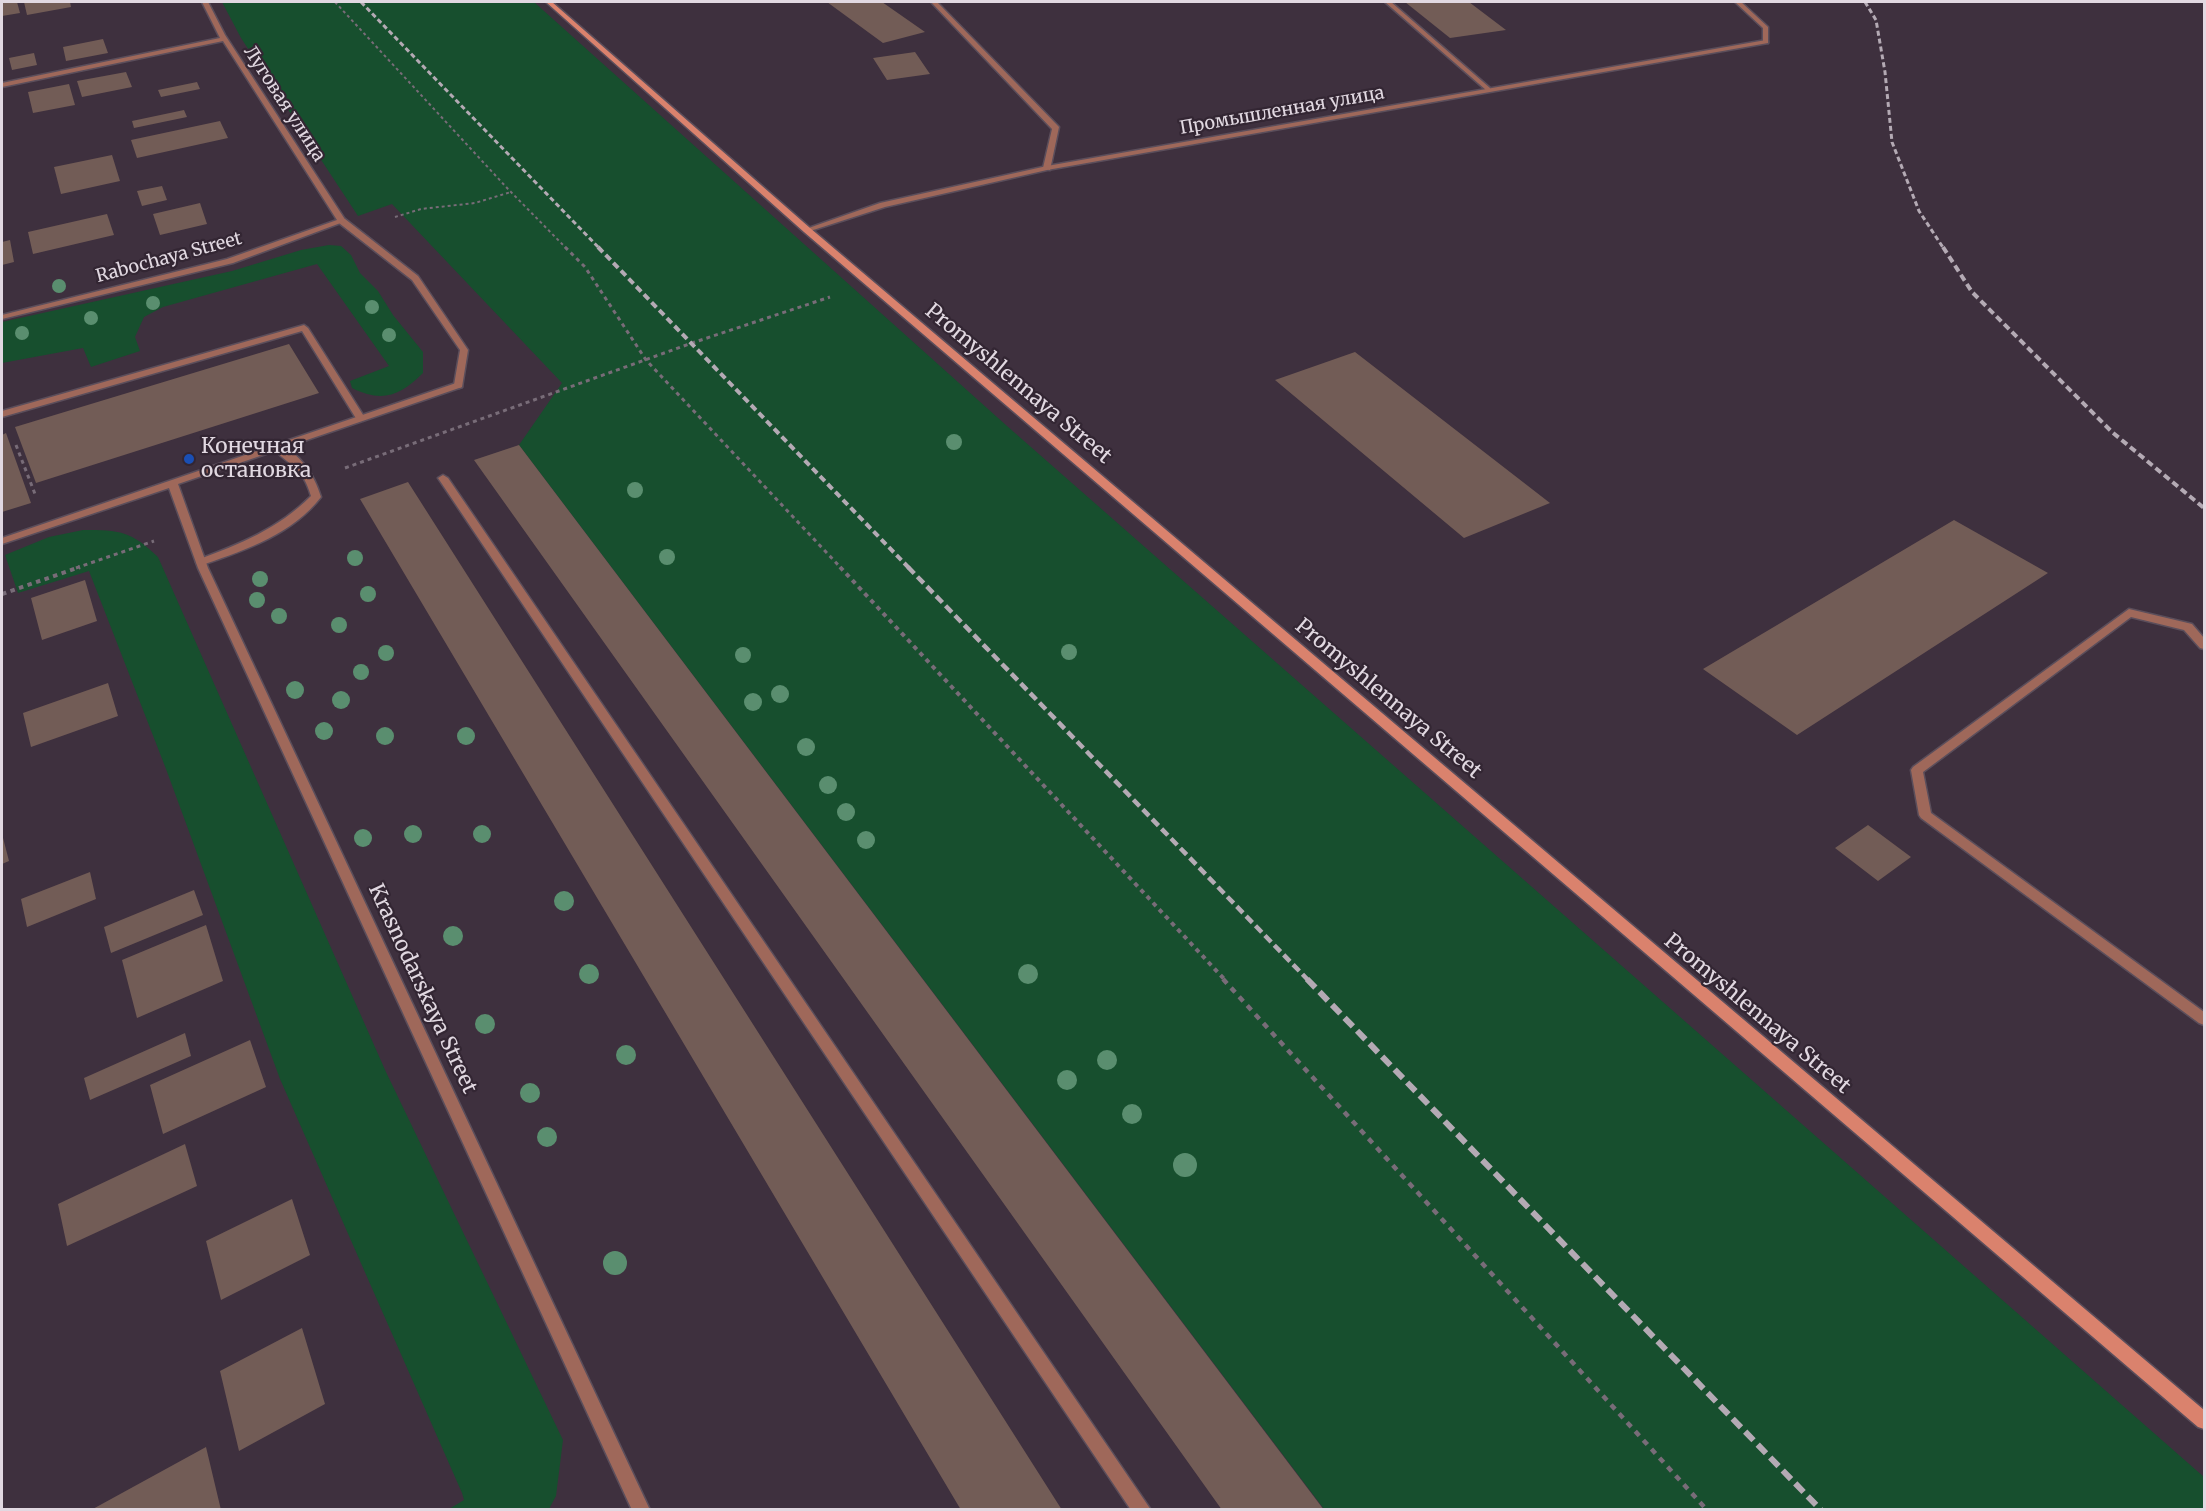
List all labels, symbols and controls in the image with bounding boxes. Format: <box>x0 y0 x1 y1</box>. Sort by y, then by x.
street label: Луговая улица <box>239 42 329 166</box>
street label: Промышленная улица <box>1178 82 1386 140</box>
street label: Rabochaya Street <box>94 228 244 288</box>
street label: Promyshlennaya Street <box>920 299 1116 469</box>
place label: Конечная остановка <box>201 434 311 484</box>
marker: Конечная остановка <box>182 452 196 466</box>
street label: Promyshlennaya Street <box>1290 614 1486 784</box>
street label: Krasnodarskaya Street <box>362 880 482 1098</box>
street label: Promyshlennaya Street <box>1659 929 1855 1099</box>

